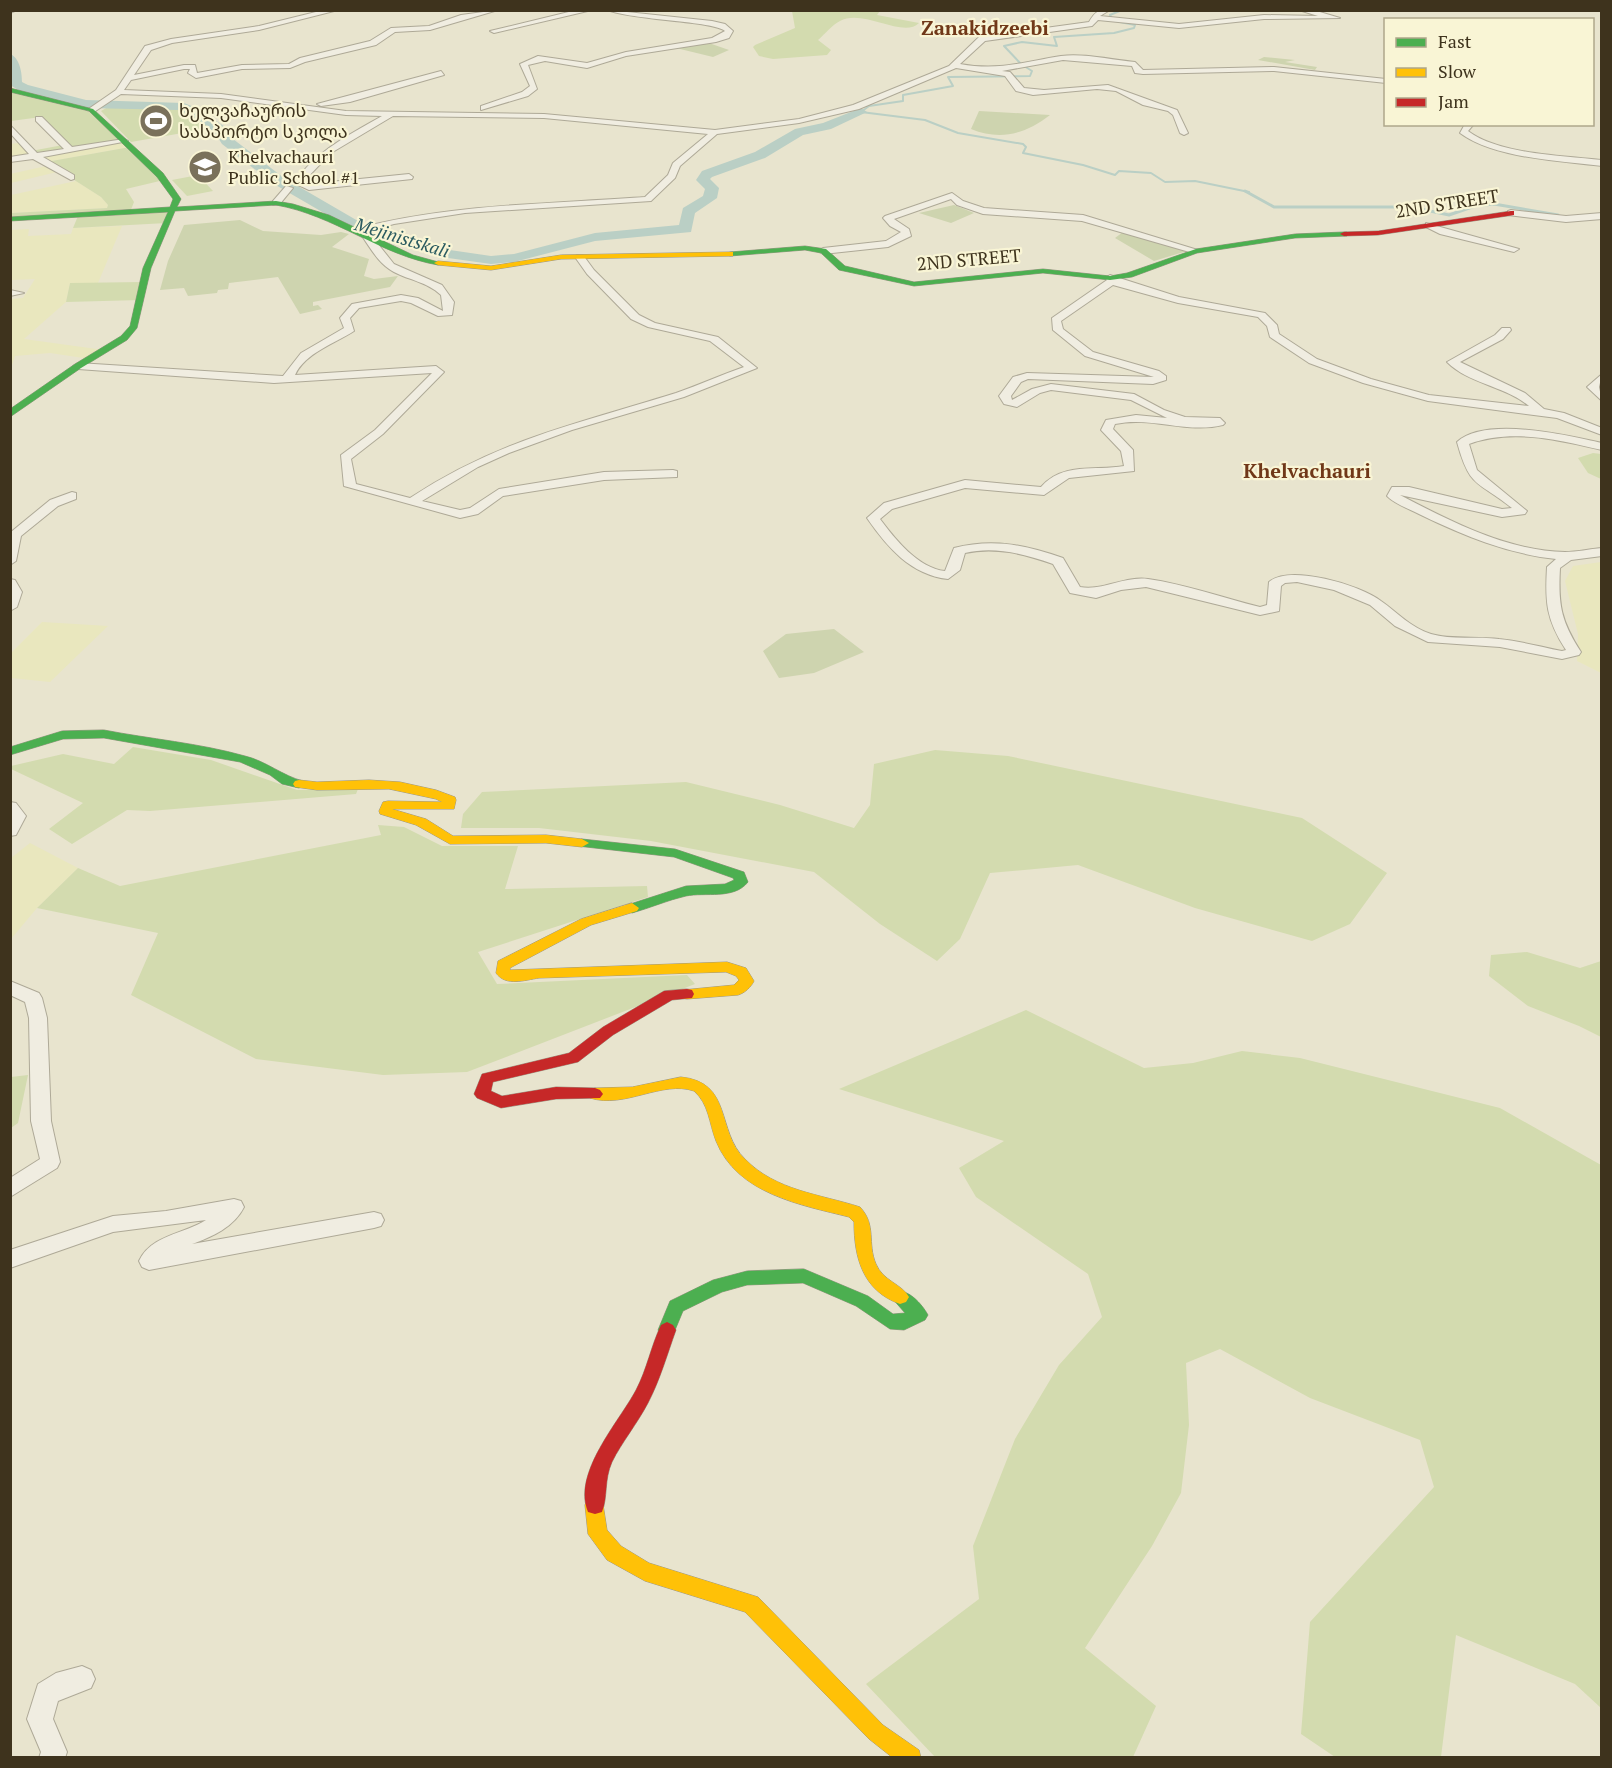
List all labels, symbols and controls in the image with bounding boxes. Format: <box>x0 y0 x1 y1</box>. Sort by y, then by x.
district label: Zanakidzeebi <box>921 14 1049 41</box>
legend <box>1384 18 1594 126</box>
text: Fast <box>1438 29 1472 53</box>
text: Slow <box>1438 59 1477 83</box>
text: Jam <box>1438 89 1469 113</box>
place label: ხელვაჩაურის სასპორტო სკოლა <box>179 98 348 143</box>
sports icon: ხელვაჩაურის სასპორტო სკოლა <box>138 103 174 139</box>
place label: Khelvachauri Public School #1 <box>228 144 360 189</box>
school or university icon: Khelvachauri Public School #1 <box>187 149 223 185</box>
street label: 2ND STREET <box>1393 183 1500 223</box>
water label: Mejinistskali <box>351 211 452 263</box>
street label: 2ND STREET <box>916 243 1022 276</box>
district label: Khelvachauri <box>1243 457 1371 484</box>

